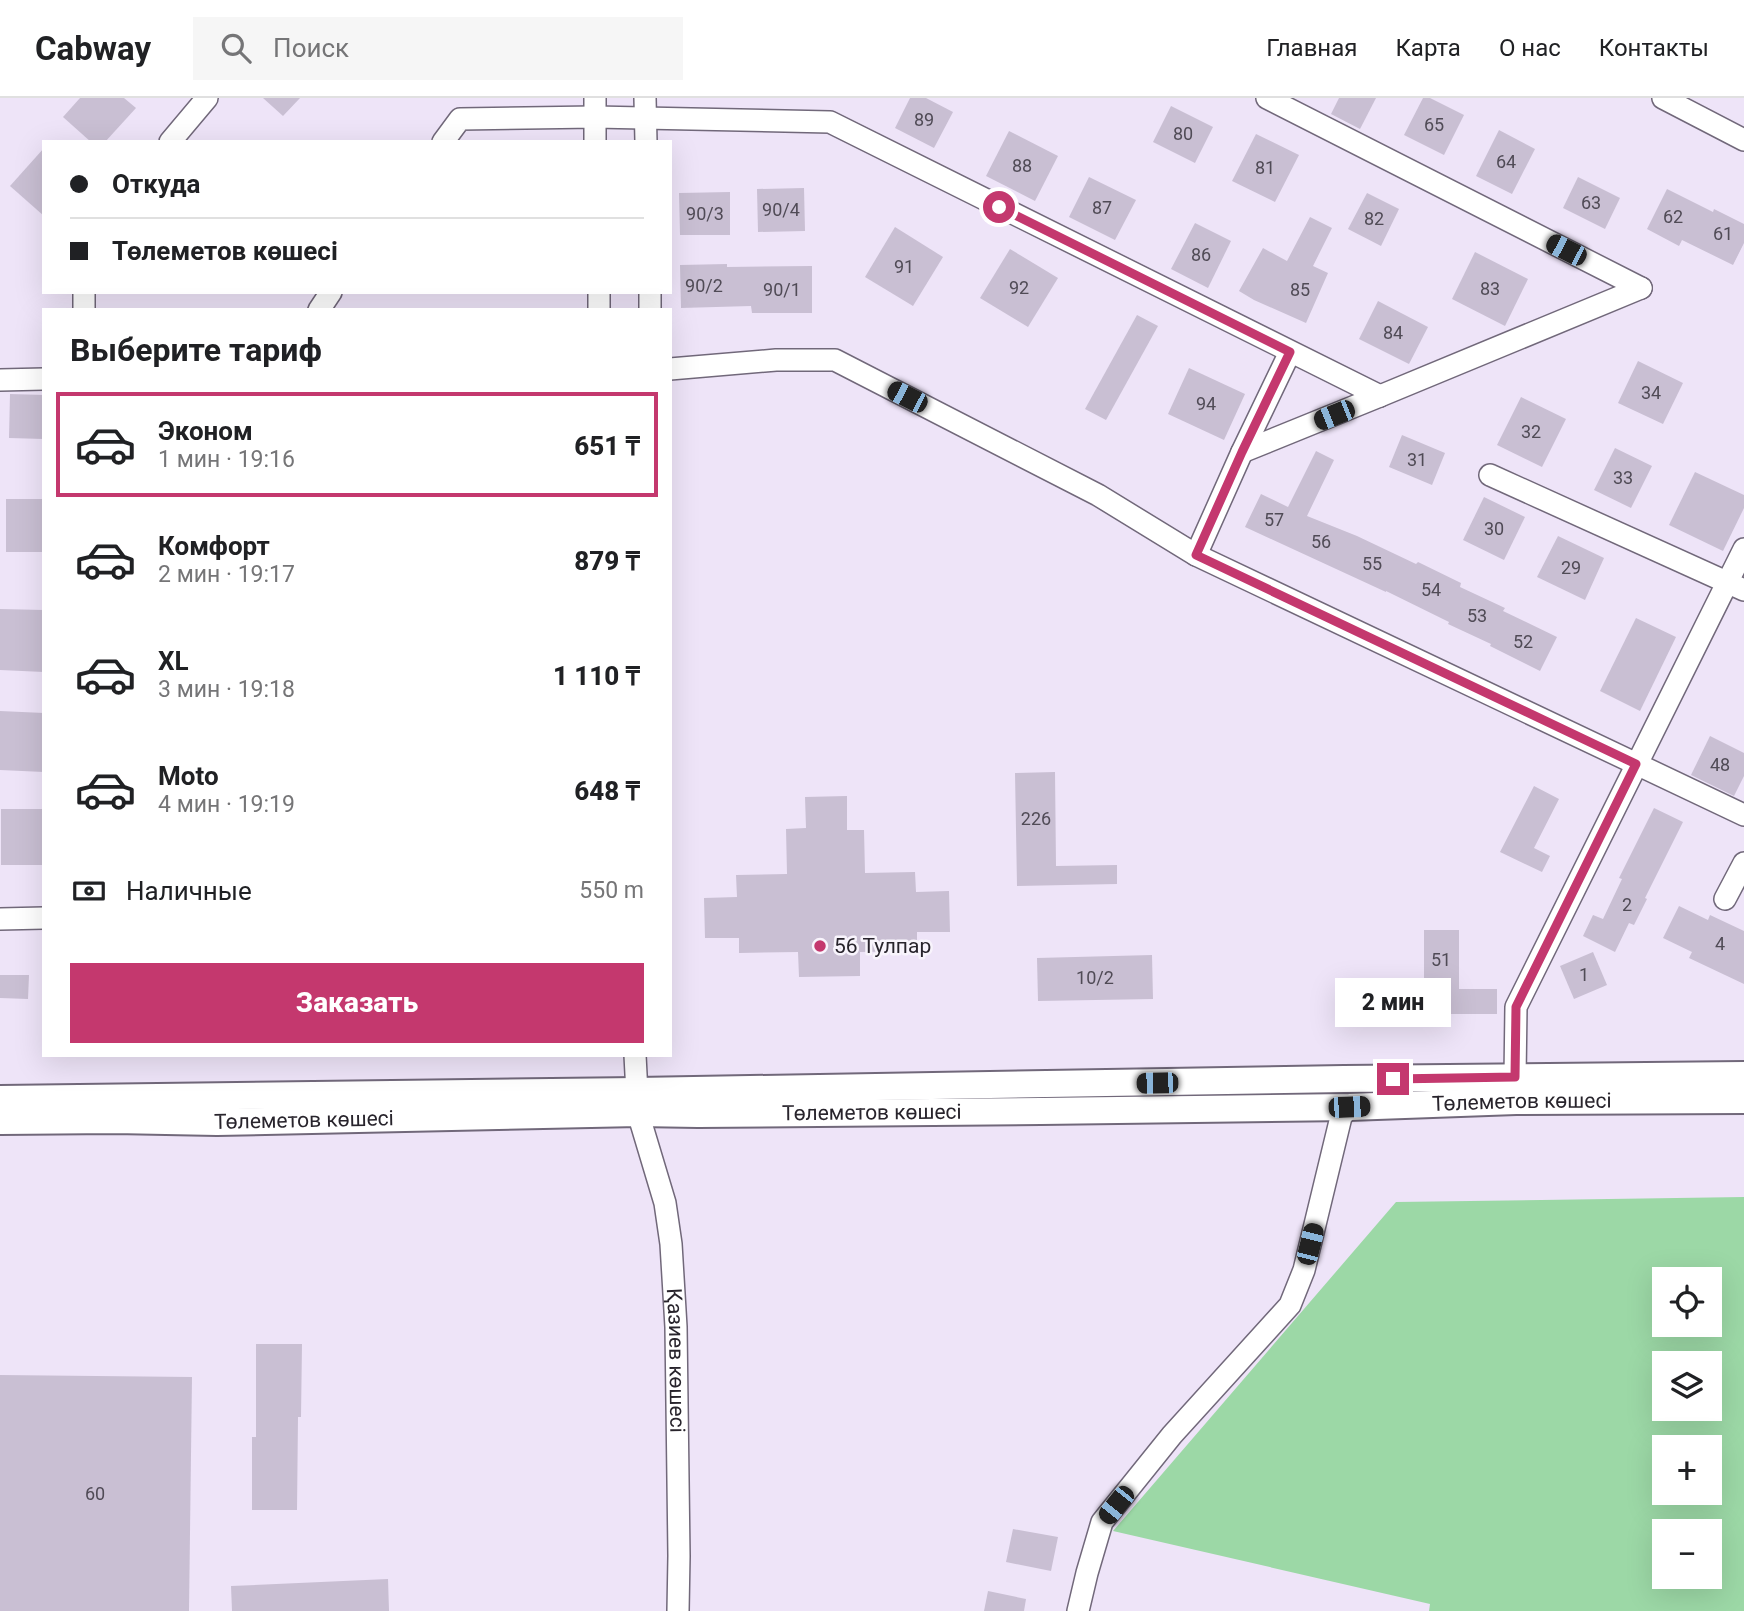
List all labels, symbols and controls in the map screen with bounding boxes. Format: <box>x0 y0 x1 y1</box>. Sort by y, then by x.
search box <box>193 17 683 80</box>
text: Cabway <box>35 29 151 68</box>
icon: search <box>217 29 255 67</box>
text: Поиск <box>273 33 349 63</box>
text: Главная <box>1266 34 1357 62</box>
text: Карта <box>1395 34 1461 62</box>
text: О нас <box>1499 34 1561 62</box>
text: Контакты <box>1599 34 1709 62</box>
house number: 89 <box>914 109 934 130</box>
house number: 65 <box>1424 114 1444 135</box>
house number: 80 <box>1173 123 1193 144</box>
house number: 64 <box>1496 151 1516 172</box>
house number: 88 <box>1012 155 1032 176</box>
house number: 81 <box>1255 157 1275 178</box>
text: Откуда <box>112 169 201 199</box>
route start <box>983 191 1015 223</box>
house number: 63 <box>1581 192 1601 213</box>
house number: 87 <box>1092 197 1112 218</box>
house number: 90/4 <box>762 199 800 220</box>
house number: 90/3 <box>686 203 724 224</box>
house number: 62 <box>1663 206 1683 227</box>
house number: 82 <box>1364 208 1384 229</box>
house number: 61 <box>1713 223 1733 244</box>
car <box>1543 231 1590 269</box>
text: Төлеметов көшесі <box>112 236 338 266</box>
house number: 86 <box>1191 244 1211 265</box>
house number: 91 <box>894 256 914 277</box>
house number: 90/2 <box>685 275 723 296</box>
house number: 92 <box>1009 277 1029 298</box>
house number: 83 <box>1480 278 1500 299</box>
house number: 90/1 <box>763 279 801 300</box>
house number: 85 <box>1290 279 1310 300</box>
house number: 84 <box>1383 322 1403 343</box>
text: Выберите тариф <box>70 331 322 369</box>
car <box>884 378 931 416</box>
house number: 34 <box>1641 382 1661 403</box>
house number: 94 <box>1196 393 1216 414</box>
car <box>1311 397 1358 433</box>
icon: car <box>74 413 137 476</box>
text: Эконом <box>158 416 253 446</box>
house number: 32 <box>1521 421 1541 442</box>
text: 651 ₸ <box>574 431 640 461</box>
text: 1 мин · 19:16 <box>158 446 295 473</box>
house number: 31 <box>1407 449 1427 470</box>
house number: 33 <box>1613 467 1633 488</box>
house number: 57 <box>1264 509 1284 530</box>
house number: 30 <box>1484 518 1504 539</box>
icon: car <box>74 528 137 591</box>
text: Комфорт <box>158 531 270 561</box>
house number: 56 <box>1311 531 1331 552</box>
text: 879 ₸ <box>574 546 640 576</box>
house number: 55 <box>1362 553 1382 574</box>
house number: 29 <box>1561 557 1581 578</box>
text: 2 мин · 19:17 <box>158 561 295 588</box>
house number: 54 <box>1421 579 1441 600</box>
house number: 53 <box>1467 605 1487 626</box>
house number: 52 <box>1513 631 1533 652</box>
icon: car <box>74 643 137 706</box>
text: XL <box>158 646 189 676</box>
text: 1 110 ₸ <box>553 661 640 691</box>
text: 3 мин · 19:18 <box>158 676 295 703</box>
house number: 48 <box>1710 754 1730 775</box>
icon: car <box>74 758 137 821</box>
text: Moto <box>158 761 219 791</box>
text: 648 ₸ <box>574 776 640 806</box>
text: 4 мин · 19:19 <box>158 791 295 818</box>
house number: 226 <box>1021 808 1051 829</box>
icon: cash <box>70 872 108 910</box>
text: Наличные <box>126 876 252 906</box>
text: 550 m <box>579 877 644 904</box>
house number: 2 <box>1622 894 1632 915</box>
house number: 4 <box>1715 933 1725 954</box>
place label: 56 Тулпар <box>834 934 931 958</box>
marker: 56 Тулпар <box>812 938 828 954</box>
house number: 51 <box>1431 949 1451 970</box>
button: Заказать <box>70 963 644 1043</box>
house number: 1 <box>1579 964 1589 985</box>
house number: 10/2 <box>1076 967 1114 988</box>
callout: 2 мин <box>1335 978 1451 1026</box>
text: 2 мин <box>1362 989 1424 1016</box>
route end <box>1377 1063 1409 1095</box>
car <box>1136 1072 1179 1094</box>
street label: Төлеметов көшесі <box>1432 1089 1612 1116</box>
car <box>1328 1096 1371 1118</box>
street label: Төлеметов көшесі <box>782 1100 962 1125</box>
street label: Төлеметов көшесі <box>214 1106 394 1134</box>
car <box>1295 1221 1326 1267</box>
map controls <box>1652 1267 1722 1589</box>
button: locate <box>1652 1267 1722 1337</box>
street label: Қазиев көшесі <box>662 1287 689 1433</box>
button: layers <box>1652 1351 1722 1421</box>
button: + <box>1652 1435 1722 1505</box>
car <box>1095 1482 1138 1528</box>
house number: 60 <box>85 1483 105 1504</box>
button: − <box>1652 1519 1722 1589</box>

